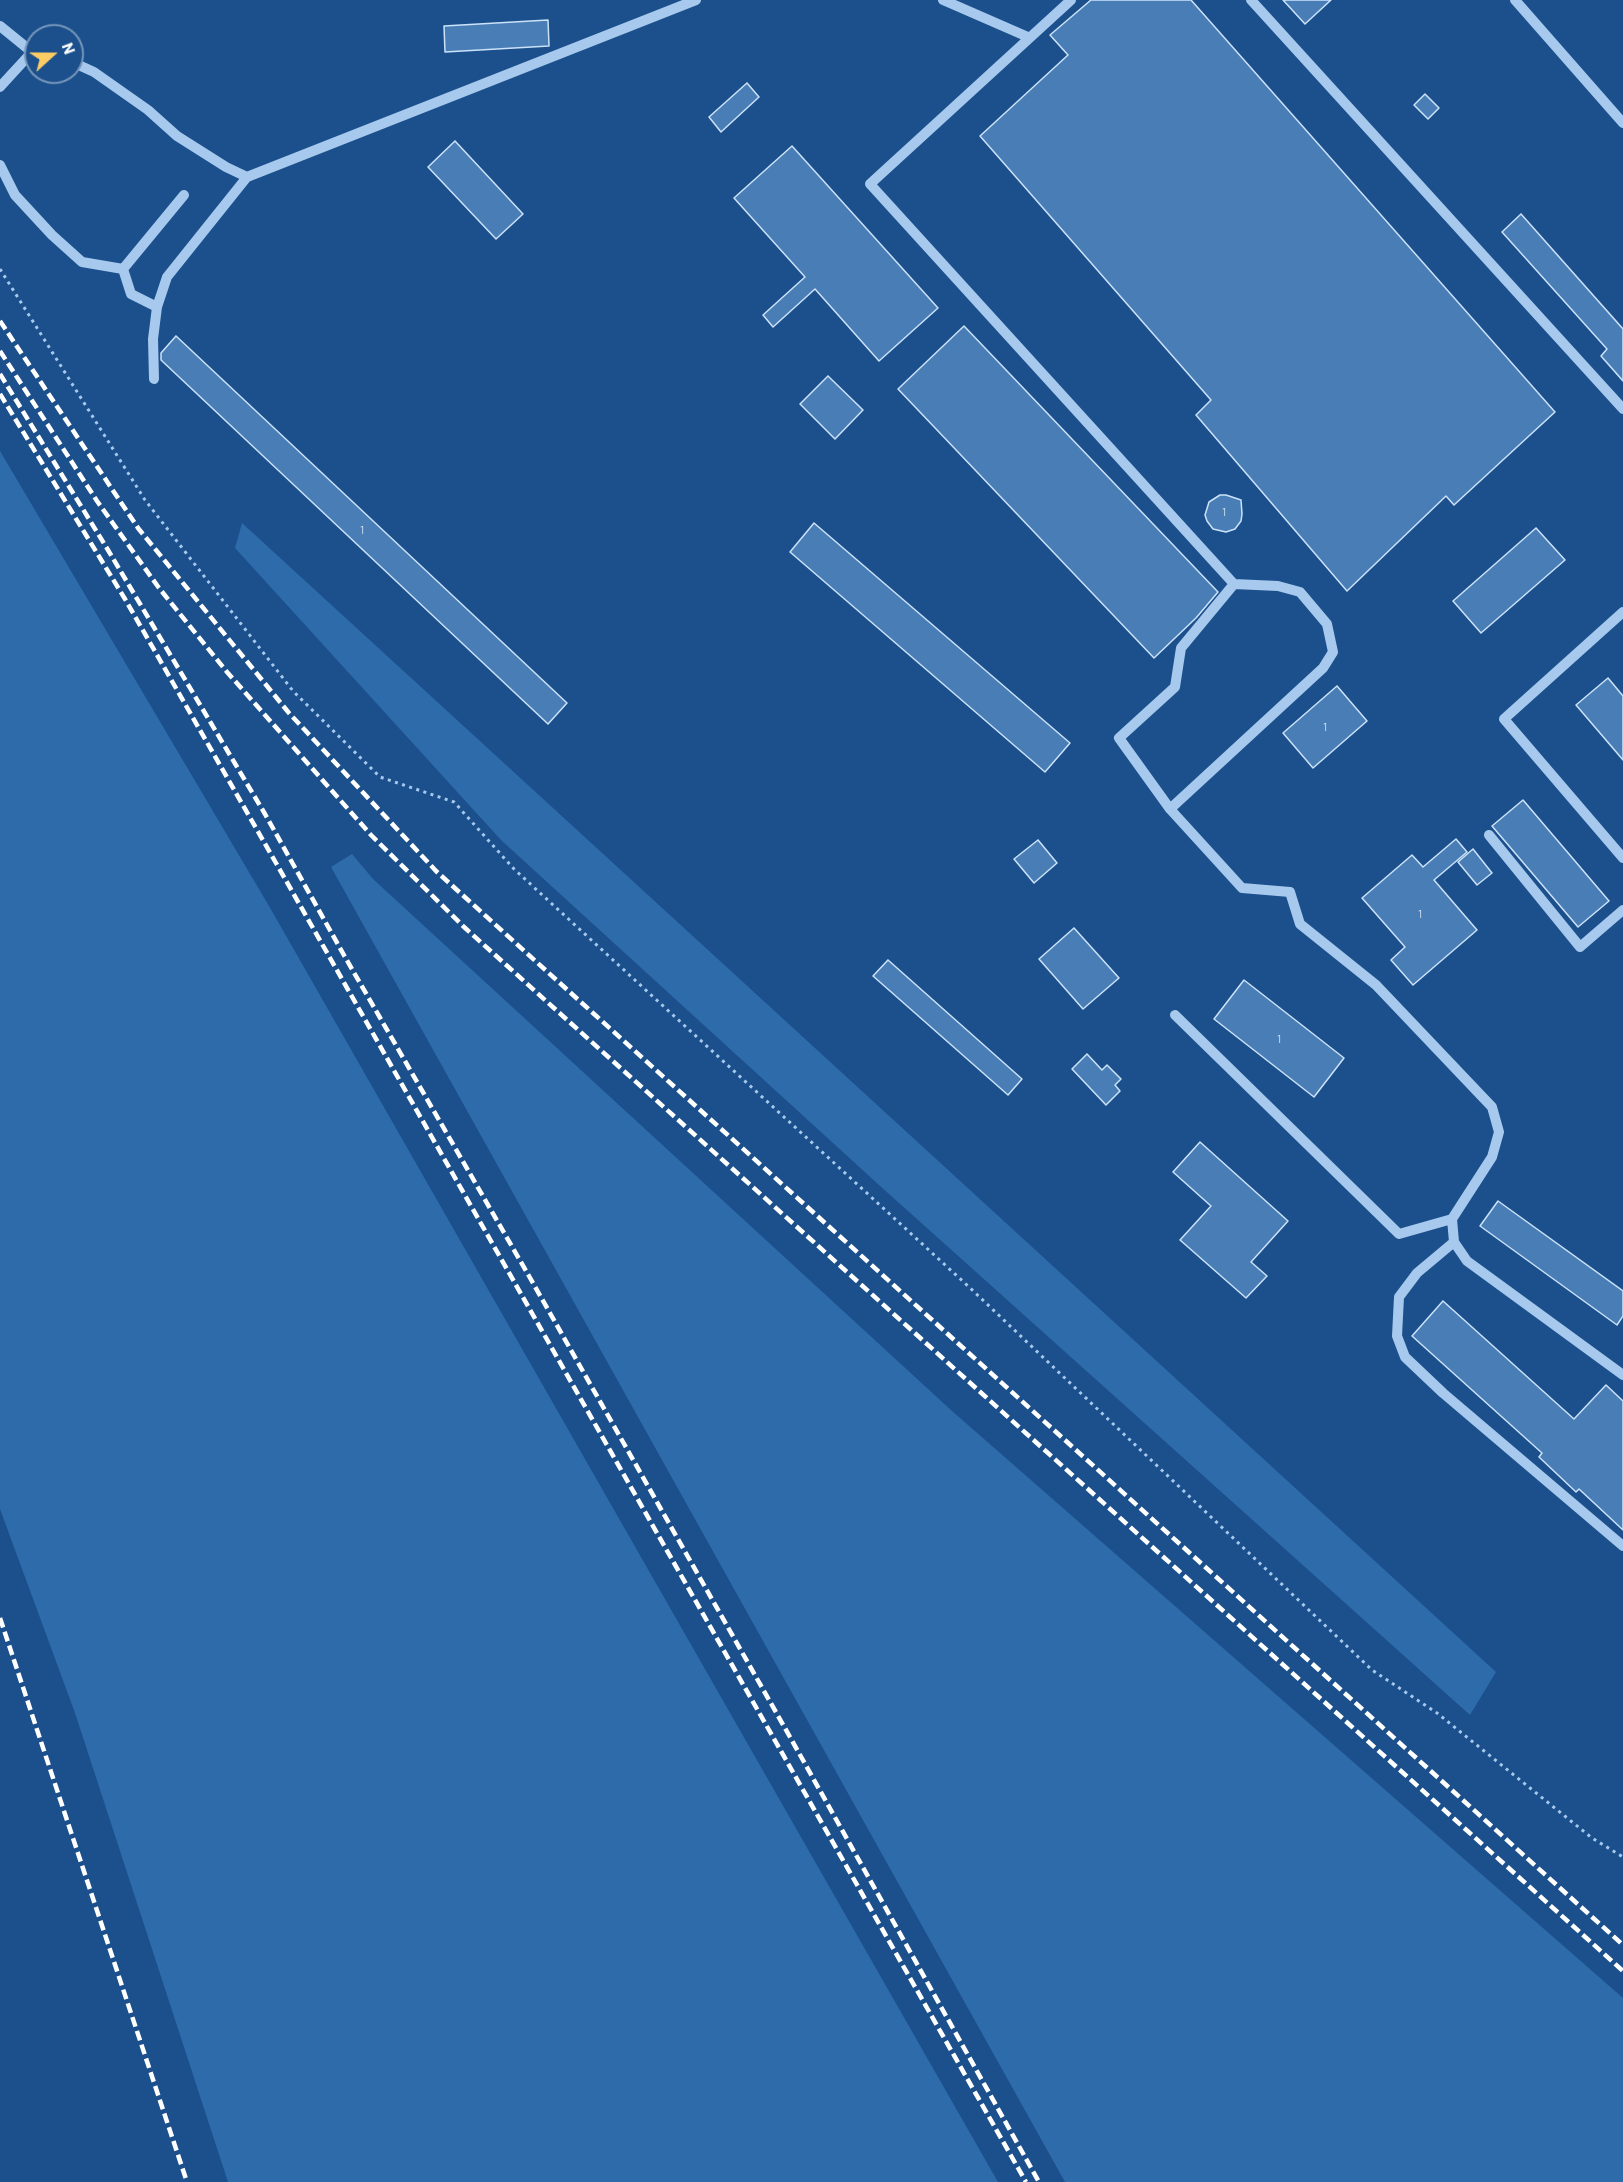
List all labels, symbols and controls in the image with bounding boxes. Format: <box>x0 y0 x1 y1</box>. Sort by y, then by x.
north arrow <box>24 24 84 84</box>
text: N <box>59 40 80 56</box>
house number: 1 <box>1222 505 1226 519</box>
house number: 1 <box>360 523 364 537</box>
house number: 1 <box>1323 720 1327 734</box>
house number: 1 <box>1418 907 1422 921</box>
house number: 1 <box>1277 1032 1281 1046</box>

